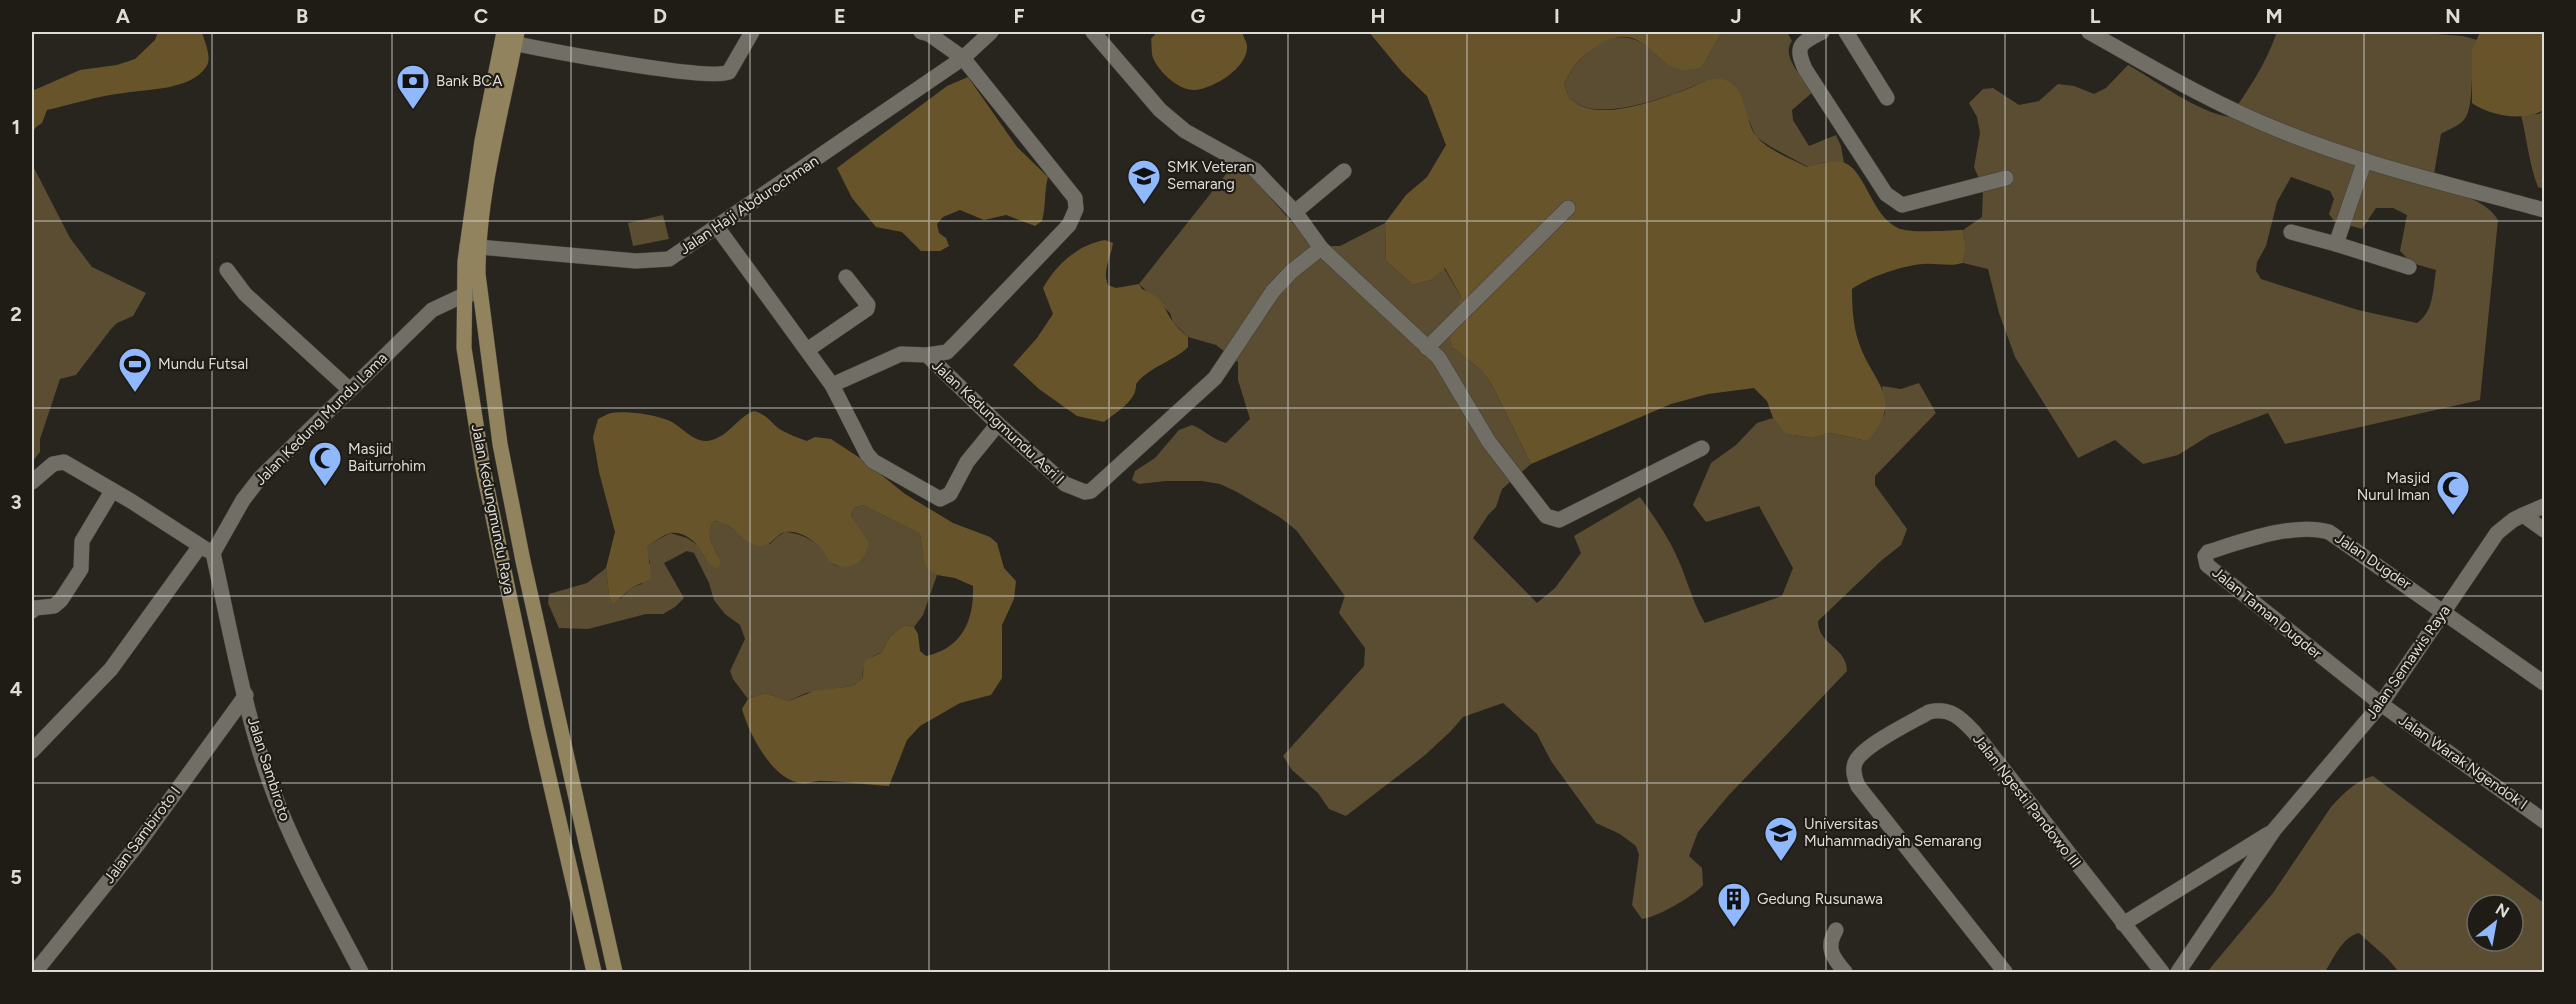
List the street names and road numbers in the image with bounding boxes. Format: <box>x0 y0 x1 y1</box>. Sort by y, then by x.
street label: Jalan Haji Abdurochman <box>676 152 822 258</box>
street label: Jalan Kedung Mundu Lama <box>251 349 391 489</box>
street label: Jalan Kedungmundu Asri I <box>928 356 1068 488</box>
street label: Jalan Kedungmundu Raya <box>468 423 518 595</box>
street label: Jalan Dugder <box>2332 529 2414 593</box>
street label: Jalan Taman Dugder <box>2209 563 2325 663</box>
street label: Jalan Semawis Raya <box>2362 602 2454 722</box>
street label: Jalan Warak Ngendok I <box>2395 711 2531 813</box>
street label: Jalan Sambiroto <box>244 715 294 824</box>
street label: Jalan Ngesti Pandowo III <box>1969 730 2085 872</box>
street label: Jalan Sambiroto I <box>100 783 184 887</box>

